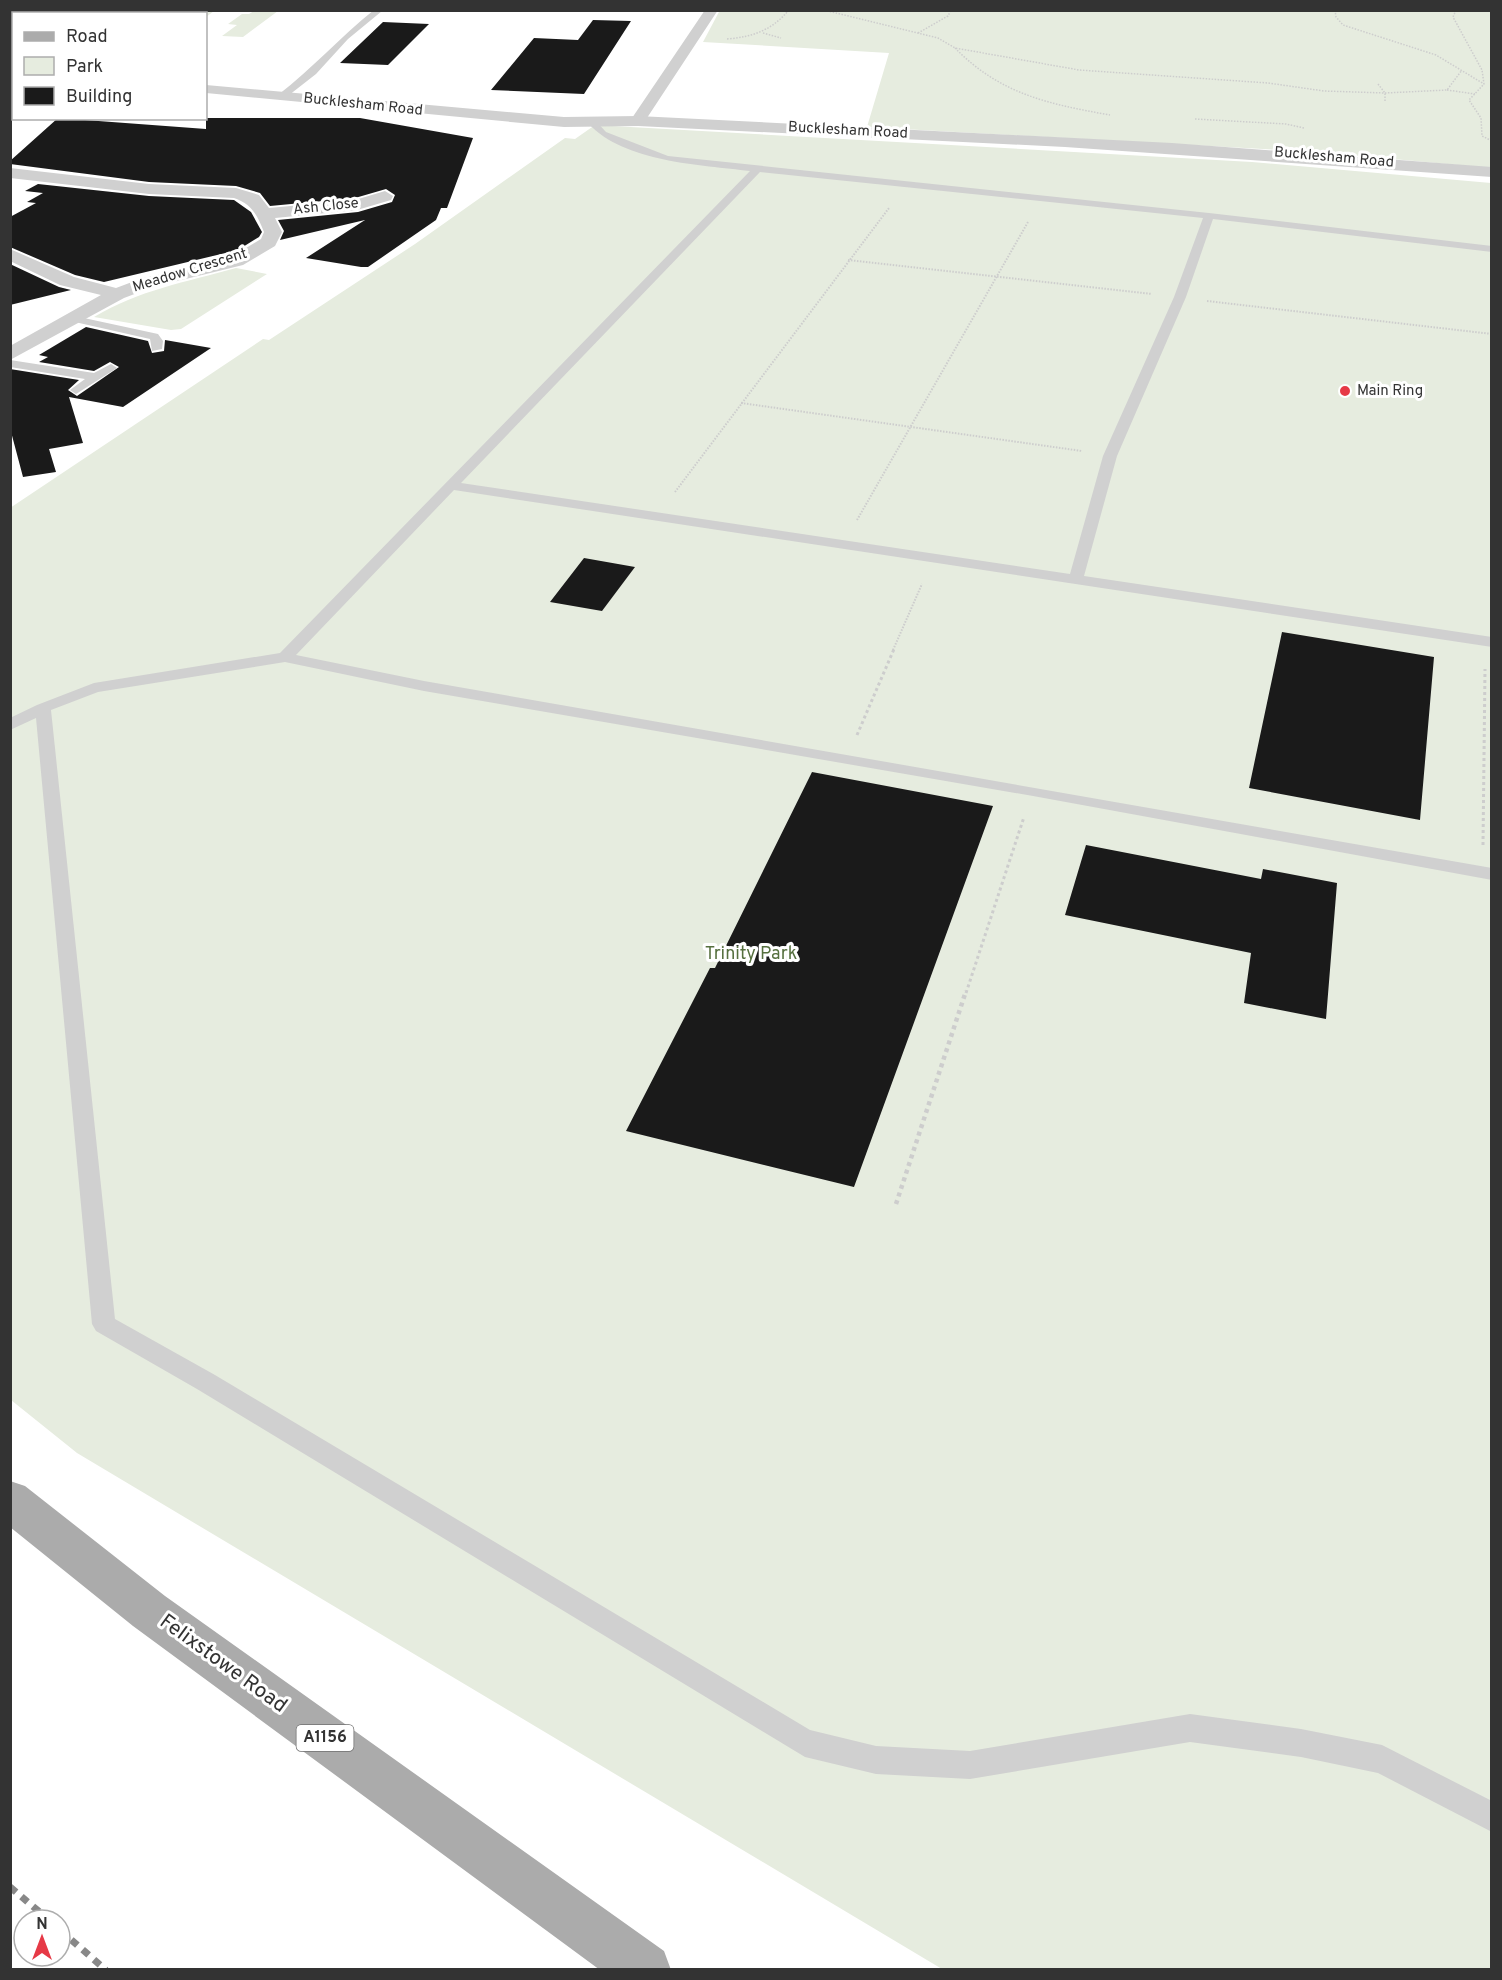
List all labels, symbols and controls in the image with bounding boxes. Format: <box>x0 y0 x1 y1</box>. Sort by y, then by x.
legend <box>12 12 207 120</box>
text: Road <box>66 26 108 49</box>
text: Park <box>66 56 103 79</box>
text: Building <box>66 86 132 109</box>
street label: Bucklesham Road <box>302 89 424 121</box>
street label: Bucklesham Road <box>788 118 908 144</box>
street label: Bucklesham Road <box>1273 143 1395 173</box>
street label: Ash Close <box>292 194 360 220</box>
street label: Meadow Crescent <box>130 245 250 297</box>
place label: Main Ring <box>1357 382 1423 401</box>
marker: Main Ring <box>1338 384 1352 398</box>
park label: Trinity Park <box>705 943 797 966</box>
street label: Felixstowe Road <box>154 1609 292 1719</box>
road number: A1156 <box>296 1725 354 1751</box>
north arrow <box>12 1908 72 1968</box>
text: N <box>36 1915 48 1935</box>

